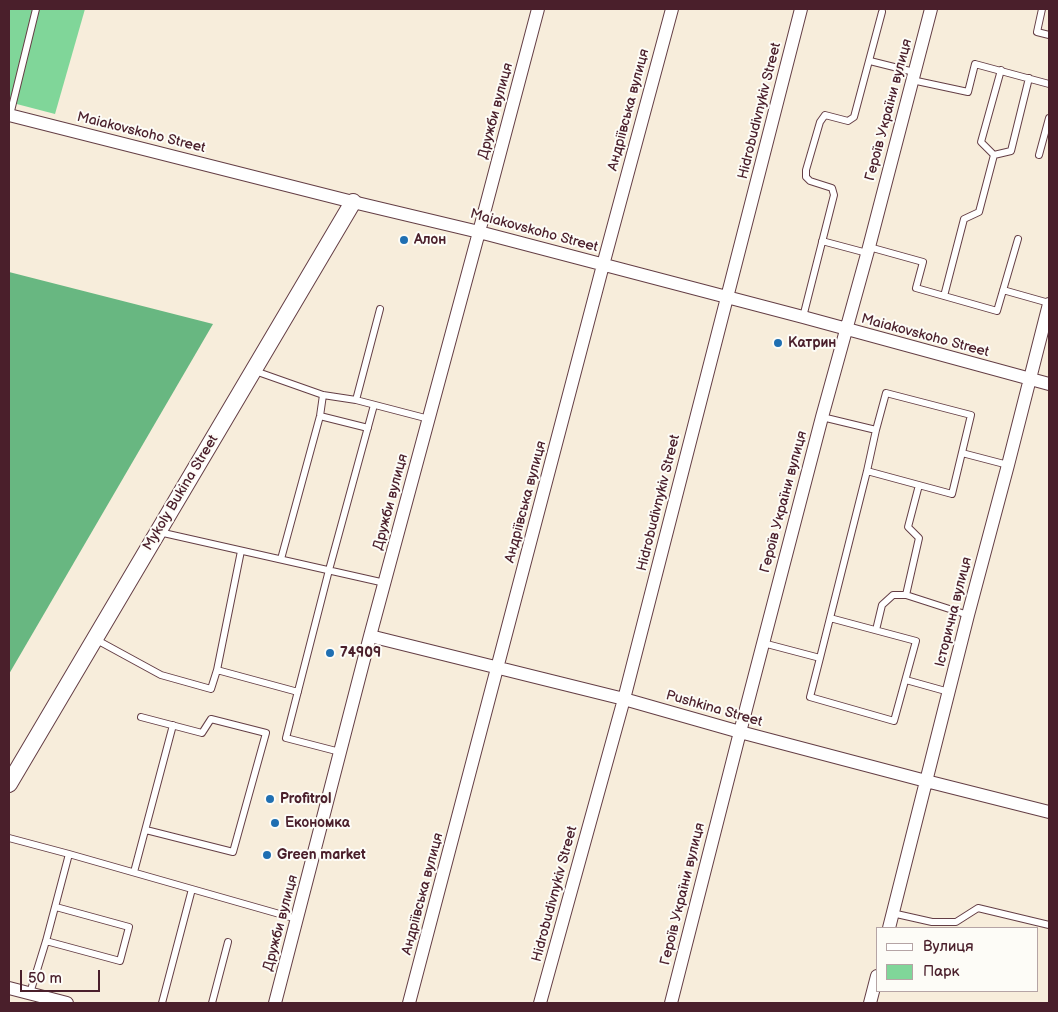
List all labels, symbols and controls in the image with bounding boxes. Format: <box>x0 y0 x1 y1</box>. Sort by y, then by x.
street label: Героїв України вулиця <box>862 37 916 183</box>
street label: Hidrobudivnykiv Street <box>735 41 785 181</box>
street label: Андріївська вулиця <box>605 47 653 173</box>
street label: Дружби вулиця <box>475 61 517 161</box>
street label: Maiakovskoho Street <box>75 109 207 157</box>
street label: Maiakovskoho Street <box>468 206 600 256</box>
place label: Алон <box>414 232 446 248</box>
marker: Алон <box>398 234 410 246</box>
street label: Maiakovskoho Street <box>859 311 991 361</box>
place label: Катрин <box>788 335 836 351</box>
marker: Катрин <box>772 337 784 349</box>
street label: Героїв України вулиця <box>757 429 811 575</box>
street label: Mykoly Bukina Street <box>140 432 222 554</box>
street label: Hidrobudivnykiv Street <box>634 433 684 573</box>
street label: Андріївська вулиця <box>502 439 550 565</box>
street label: Дружби вулиця <box>370 452 412 552</box>
street label: Історична вулиця <box>932 555 976 669</box>
place label: 74909 <box>340 645 381 661</box>
marker: 74909 <box>324 647 336 659</box>
street label: Pushkina Street <box>664 687 764 731</box>
place label: Profitrol <box>280 791 331 807</box>
marker: Profitrol <box>264 793 276 805</box>
place label: Економка <box>285 815 350 831</box>
marker: Економка <box>269 817 281 829</box>
street label: Героїв України вулиця <box>657 821 709 967</box>
street label: Hidrobudivnykiv Street <box>529 824 581 964</box>
street label: Андріївська вулиця <box>399 831 447 957</box>
place label: Green market <box>277 847 366 863</box>
marker: Green market <box>261 849 273 861</box>
street label: Дружби вулиця <box>260 873 302 973</box>
legend <box>876 927 1038 992</box>
text: Вулиця <box>923 937 974 956</box>
scale bar <box>22 960 102 992</box>
text: Парк <box>923 962 960 981</box>
text: 50 m <box>28 969 62 988</box>

